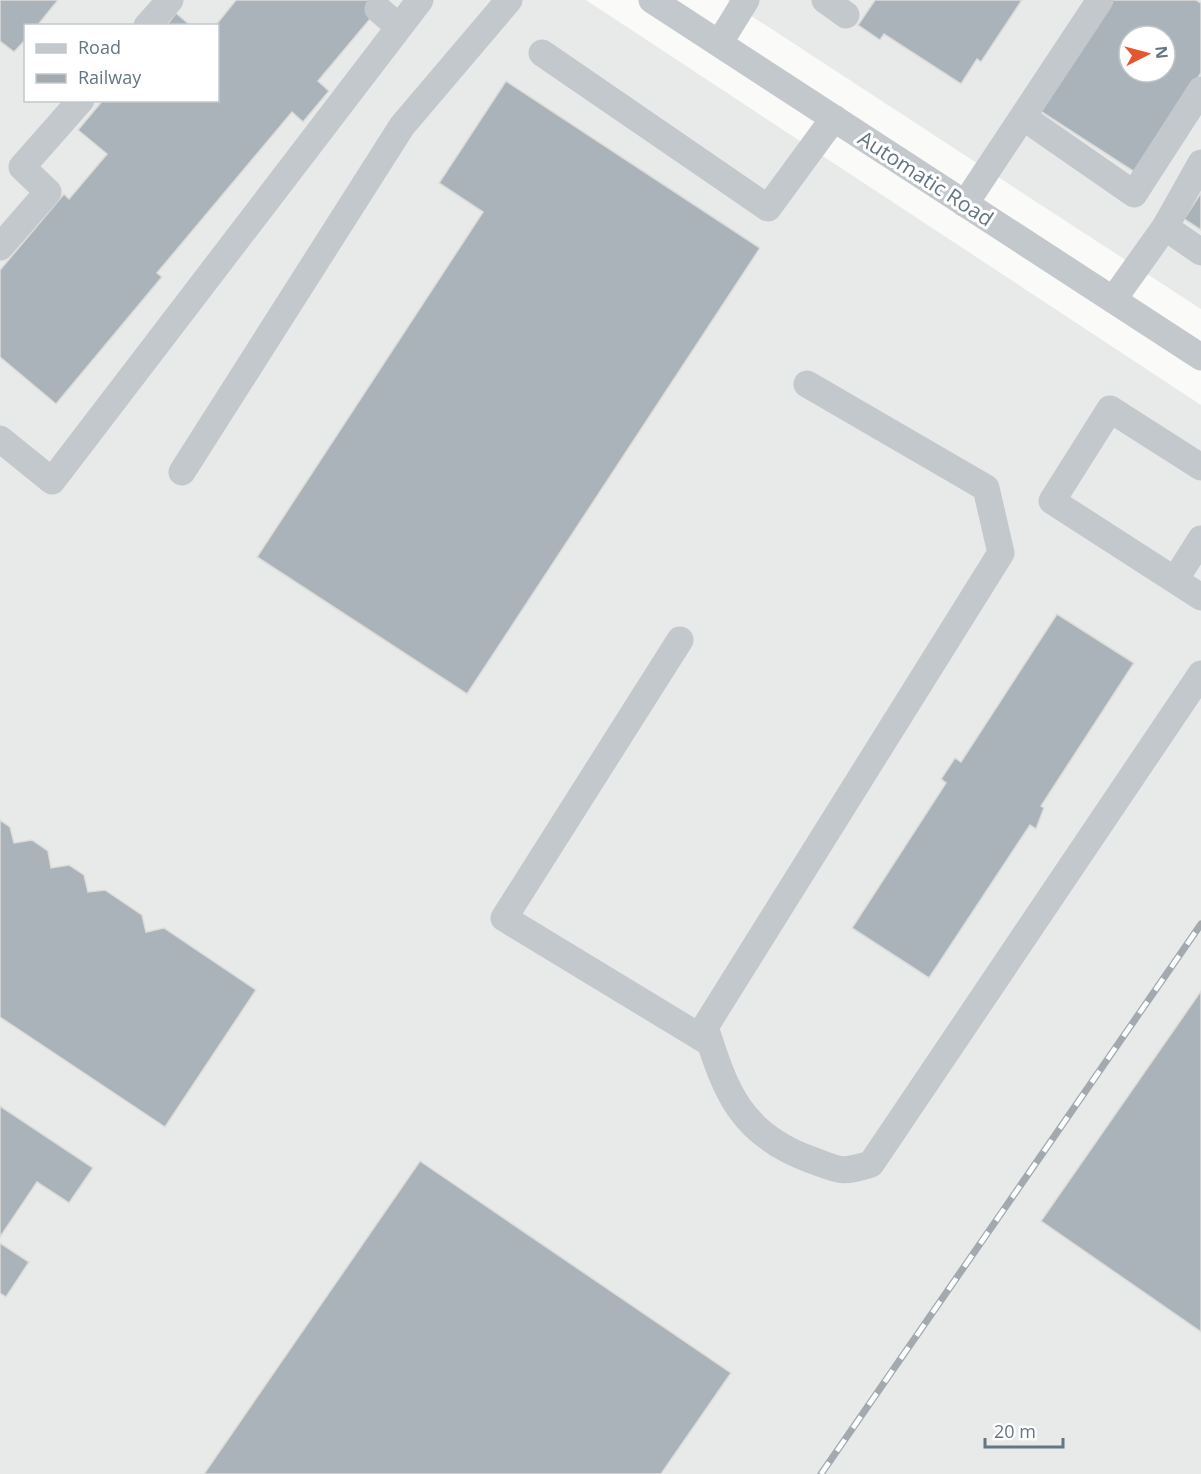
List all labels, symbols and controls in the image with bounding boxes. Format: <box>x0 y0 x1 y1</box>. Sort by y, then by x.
legend <box>24 24 219 102</box>
north arrow <box>1117 24 1177 84</box>
text: Road <box>78 35 121 59</box>
text: N <box>1150 45 1174 60</box>
text: Railway <box>78 65 142 89</box>
street label: Automatic Road <box>853 124 999 232</box>
scale bar <box>985 1411 1063 1449</box>
text: 20 m <box>994 1419 1036 1443</box>

